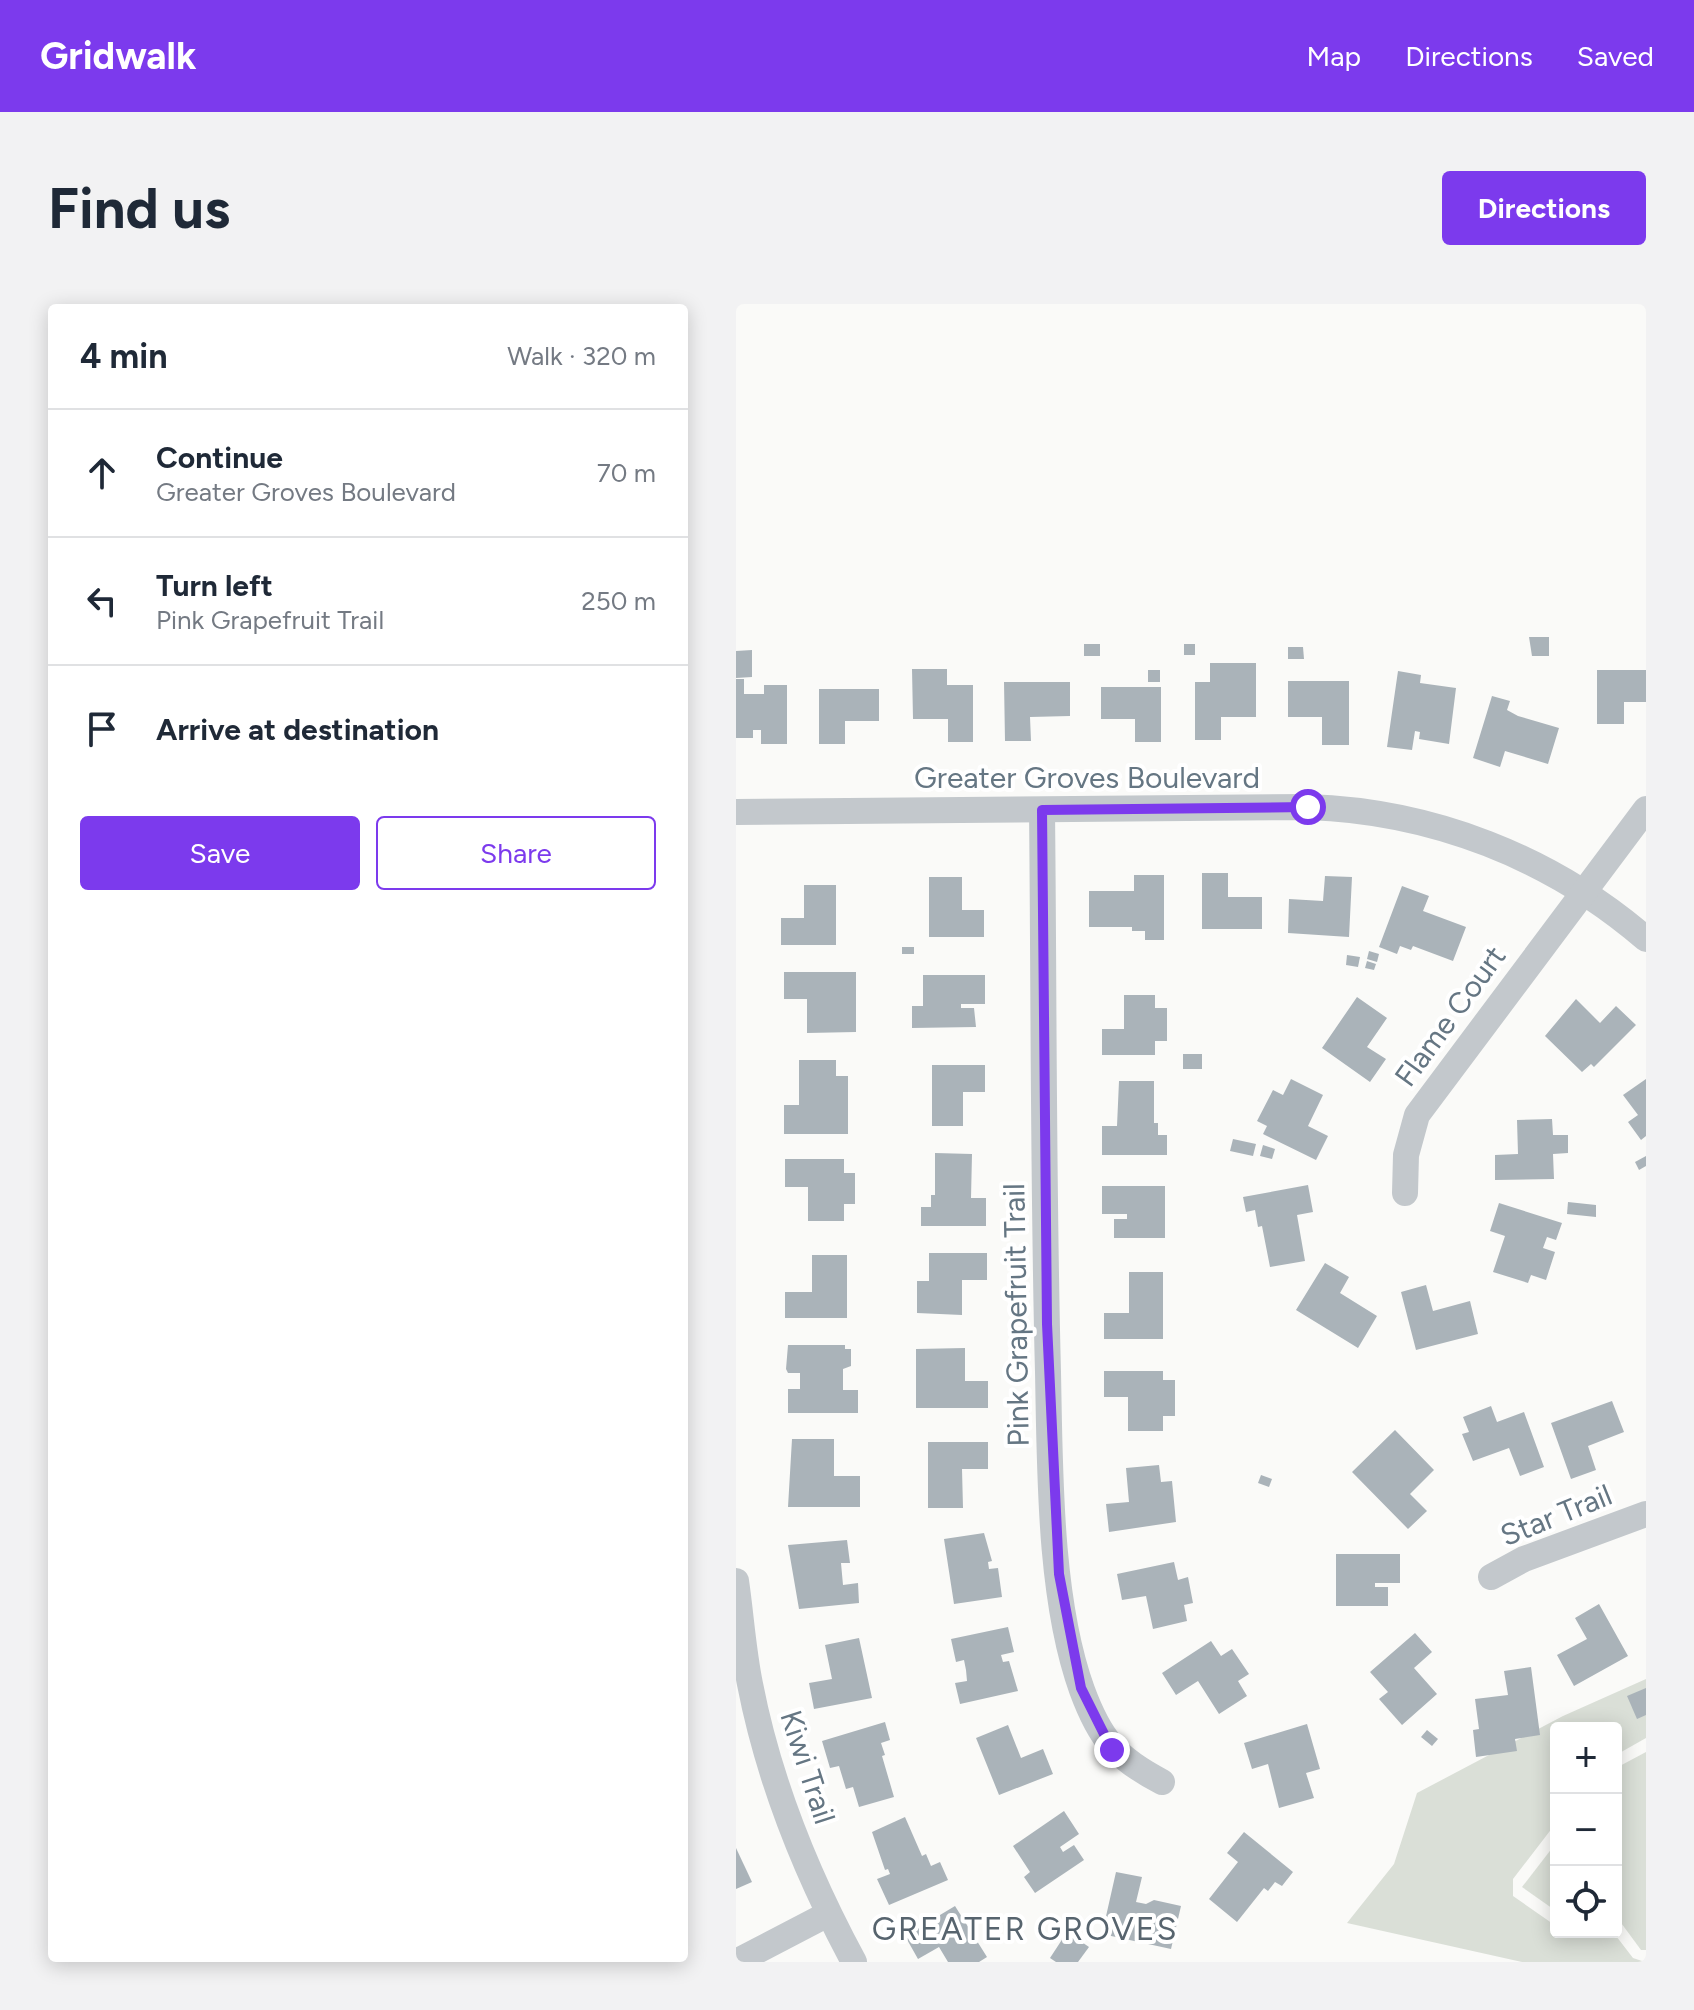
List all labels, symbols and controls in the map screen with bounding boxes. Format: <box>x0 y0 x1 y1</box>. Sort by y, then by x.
text: Gridwalk <box>40 33 196 79</box>
text: Map <box>1307 39 1361 73</box>
text: Directions <box>1405 39 1533 73</box>
text: Saved <box>1577 39 1654 73</box>
button: Directions <box>1442 171 1646 245</box>
text: Find us <box>48 175 230 242</box>
text: 4 min <box>80 336 167 377</box>
text: Walk · 320 m <box>507 340 656 372</box>
text: Continue <box>156 439 283 476</box>
icon: ahead <box>80 451 124 495</box>
text: 70 m <box>597 457 656 489</box>
text: Greater Groves Boulevard <box>156 476 456 508</box>
text: Turn left <box>156 567 273 604</box>
icon: left <box>80 579 124 623</box>
text: 250 m <box>581 585 656 617</box>
text: Pink Grapefruit Trail <box>156 604 384 636</box>
icon: arrive <box>80 707 124 751</box>
text: Arrive at destination <box>156 711 439 748</box>
street label: Greater Groves Boulevard <box>914 759 1260 796</box>
route start <box>1290 789 1326 825</box>
button: Save <box>80 816 360 890</box>
button: Share <box>376 816 656 890</box>
street label: Flame Court <box>1387 938 1513 1094</box>
street label: Pink Grapefruit Trail <box>995 1183 1037 1447</box>
street label: Star Trail <box>1495 1476 1617 1554</box>
street label: Kiwi Trail <box>772 1705 844 1829</box>
map controls <box>1550 1722 1622 1938</box>
button: + <box>1550 1722 1622 1794</box>
route end <box>1094 1732 1130 1768</box>
button: − <box>1550 1794 1622 1866</box>
button: locate <box>1550 1866 1622 1938</box>
district label: GREATER GROVES <box>872 1910 1178 1948</box>

